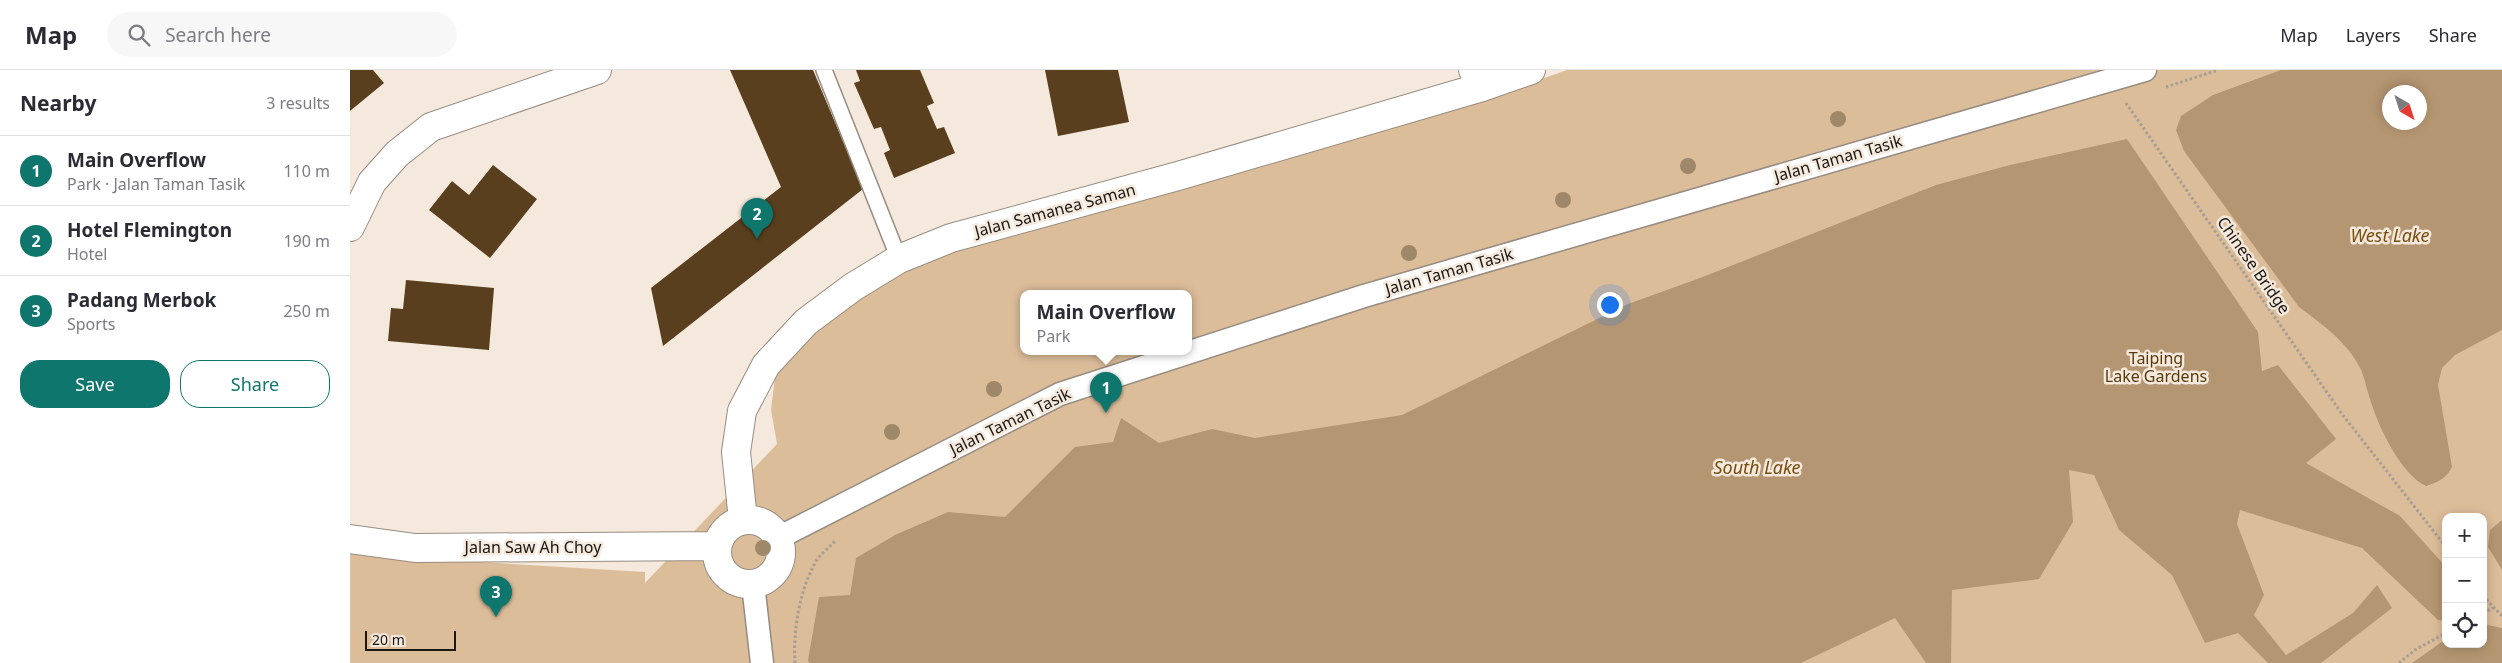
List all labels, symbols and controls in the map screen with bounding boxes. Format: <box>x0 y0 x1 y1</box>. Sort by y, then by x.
search box <box>107 12 457 57</box>
text: Map <box>25 18 77 51</box>
icon: search <box>125 21 153 49</box>
text: Search here <box>165 22 271 48</box>
text: Map <box>2280 23 2318 47</box>
text: Layers <box>2346 23 2401 47</box>
text: Share <box>2429 23 2477 47</box>
north arrow <box>2382 85 2427 130</box>
text: Nearby <box>20 89 96 117</box>
text: 3 results <box>266 92 330 114</box>
street label: Jalan Taman Tasik <box>1770 129 1905 187</box>
text: Main Overflow <box>67 147 206 173</box>
text: 1 <box>31 160 41 182</box>
text: 110 m <box>283 160 330 182</box>
text: Park · Jalan Taman Tasik <box>67 173 245 195</box>
street label: Jalan Samanea Saman <box>970 178 1138 243</box>
pin: 2 <box>741 198 773 239</box>
street label: Chinese Bridge <box>2212 212 2296 318</box>
text: Hotel Flemington <box>67 217 232 243</box>
water label: West Lake <box>2351 223 2429 247</box>
text: 2 <box>31 230 41 252</box>
text: 190 m <box>283 230 330 252</box>
street label: Jalan Taman Tasik <box>1381 242 1516 300</box>
text: Hotel <box>67 243 107 265</box>
text: Padang Merbok <box>67 287 216 313</box>
popup <box>1020 290 1192 355</box>
your location <box>1597 292 1623 318</box>
text: Main Overflow <box>1037 299 1175 325</box>
text: 3 <box>31 300 41 322</box>
text: 250 m <box>283 300 330 322</box>
text: Sports <box>67 313 115 335</box>
text: Park <box>1037 325 1070 347</box>
park label: Taiping Lake Gardens <box>2105 347 2207 387</box>
button: Save <box>20 360 170 408</box>
button: Share <box>180 360 330 408</box>
pin: 1 <box>1090 372 1122 413</box>
street label: Jalan Taman Tasik <box>944 382 1075 461</box>
water label: South Lake <box>1713 455 1801 479</box>
map controls <box>2442 513 2487 648</box>
button: + <box>2442 513 2487 558</box>
street label: Jalan Saw Ah Choy <box>463 536 602 558</box>
button: − <box>2442 558 2487 603</box>
pin: 3 <box>480 576 512 617</box>
button: locate <box>2442 603 2487 648</box>
scale bar <box>365 628 456 651</box>
text: 20 m <box>372 630 405 649</box>

